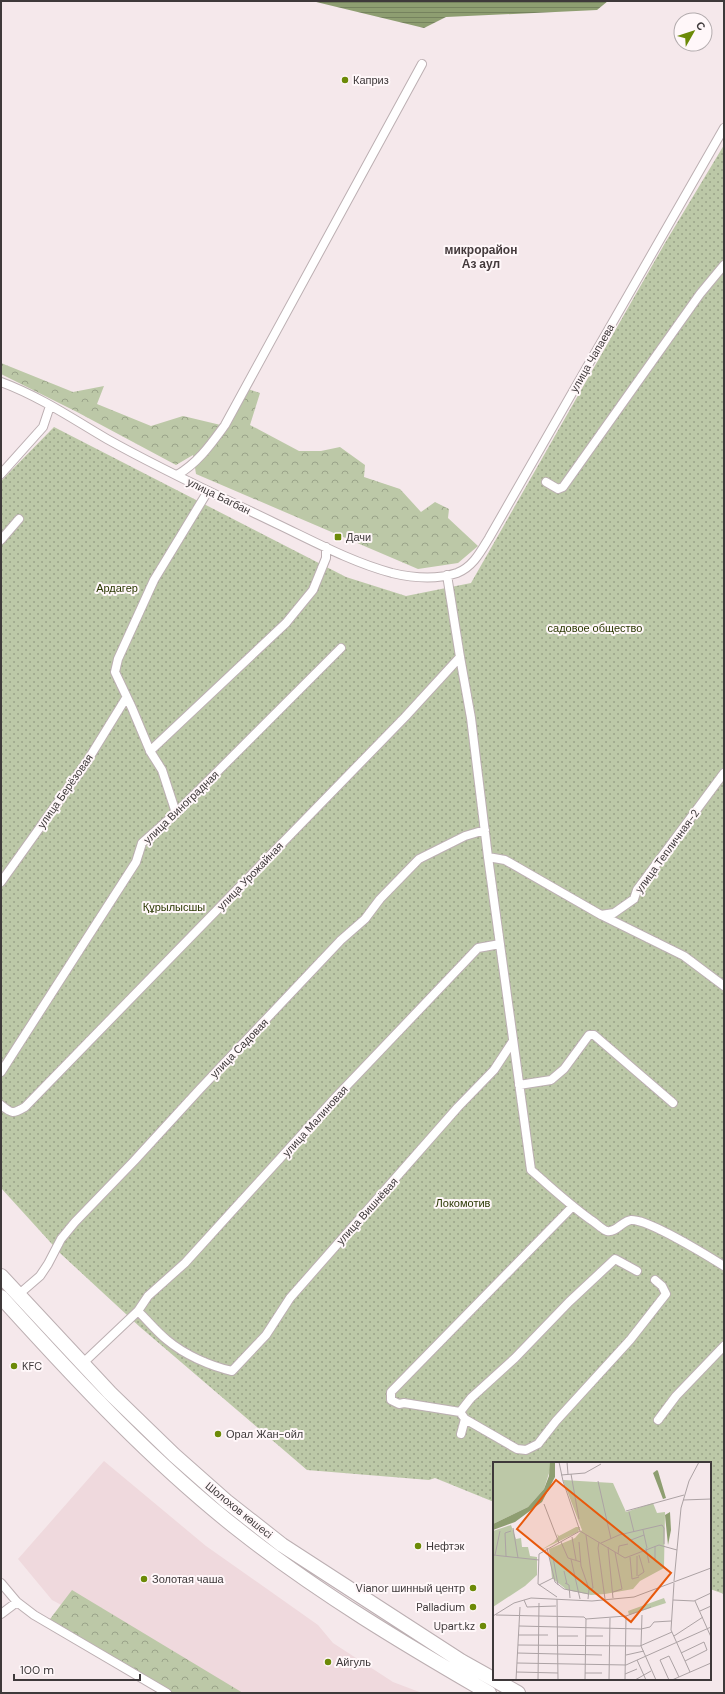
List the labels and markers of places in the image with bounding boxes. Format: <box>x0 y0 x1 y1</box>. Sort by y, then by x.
place label: Каприз <box>353 73 389 87</box>
marker: Каприз <box>340 75 350 85</box>
place label: Дачи <box>346 530 371 544</box>
marker: Дачи <box>333 532 343 542</box>
place label: KFC <box>22 1359 42 1373</box>
marker: KFC <box>9 1361 19 1371</box>
place label: Орал Жан-ойл <box>226 1427 303 1441</box>
marker: Орал Жан-ойл <box>213 1429 223 1439</box>
place label: Нефтэк <box>426 1539 465 1553</box>
marker: Нефтэк <box>413 1541 423 1551</box>
place label: Золотая чаша <box>152 1572 225 1586</box>
marker: Золотая чаша <box>139 1574 149 1584</box>
place label: Vianor шинный центр <box>356 1581 465 1595</box>
marker: Vianor шинный центр <box>468 1583 478 1593</box>
place label: Palladium <box>416 1600 465 1614</box>
marker: Palladium <box>468 1602 478 1612</box>
place label: Upart.kz <box>434 1619 475 1633</box>
marker: Upart.kz <box>478 1621 488 1631</box>
place label: Айгуль <box>336 1655 371 1669</box>
marker: Айгуль <box>323 1657 333 1667</box>

